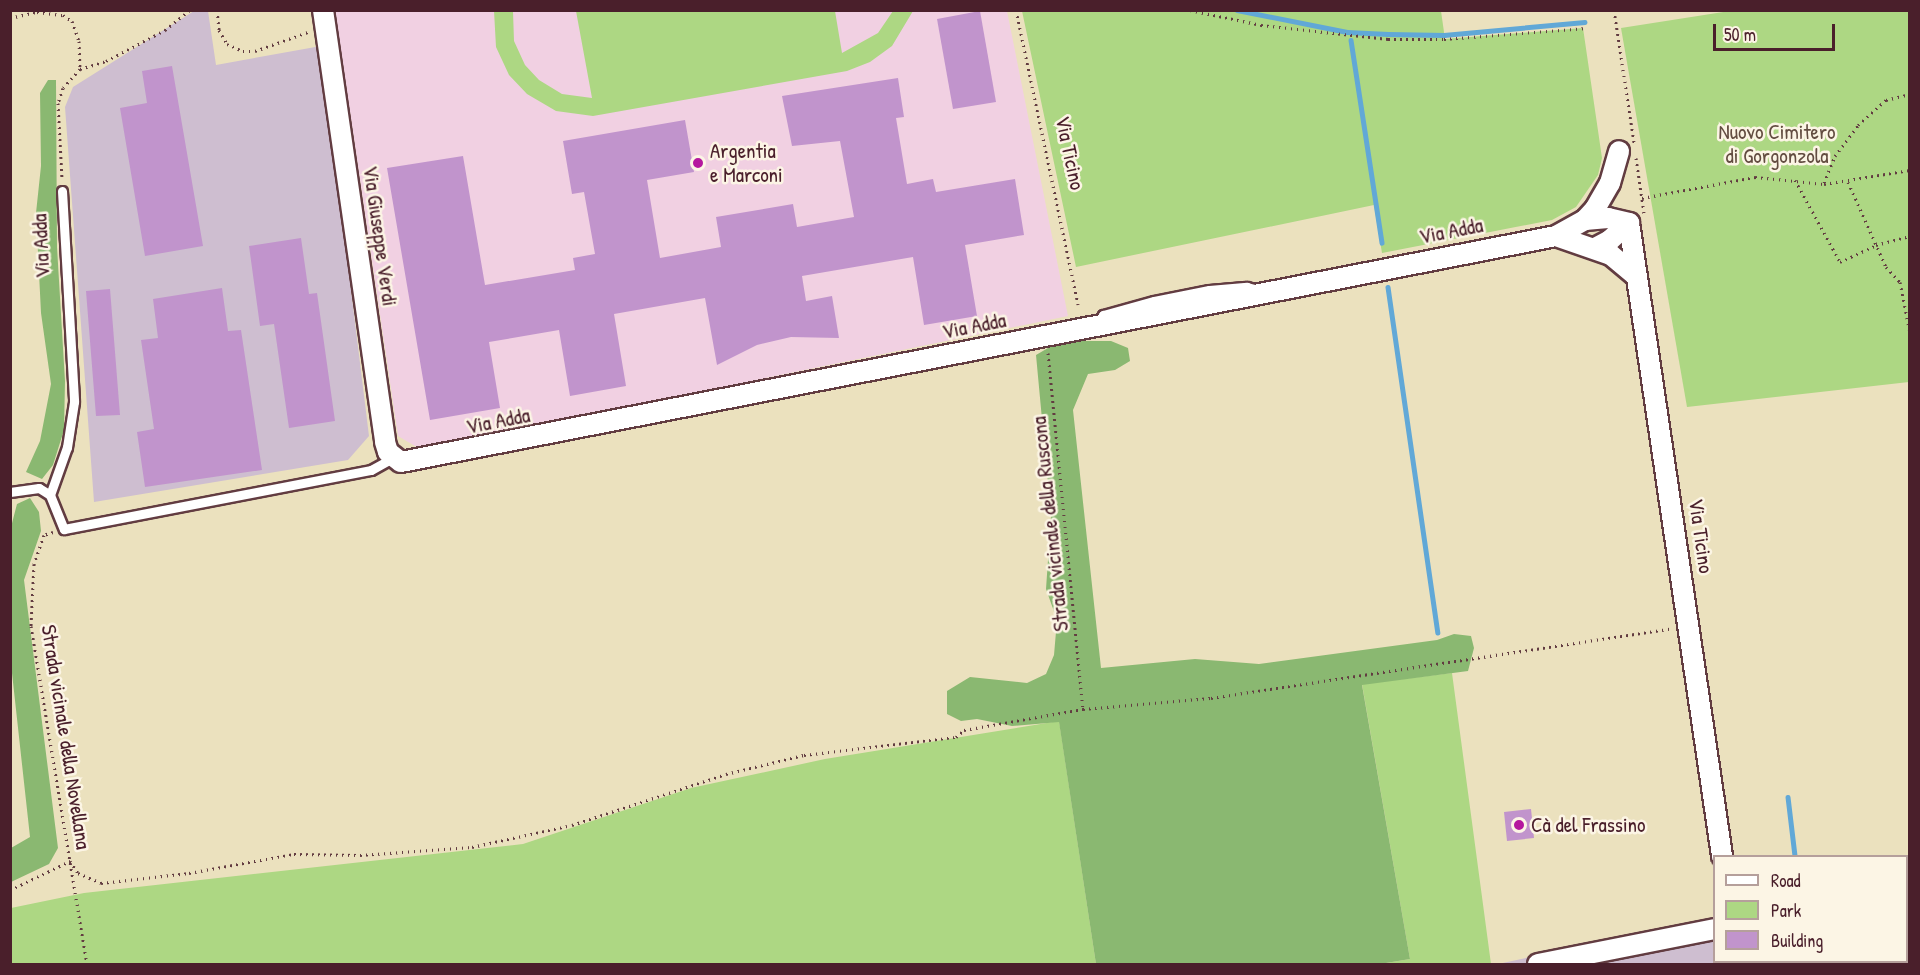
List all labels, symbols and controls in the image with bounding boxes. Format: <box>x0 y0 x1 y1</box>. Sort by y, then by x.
scale bar <box>1716 12 1838 50</box>
text: 50 m <box>1724 22 1756 47</box>
street label: Via Ticino <box>1050 114 1090 192</box>
park label: Nuovo Cimitero di Gorgonzola <box>1718 119 1836 169</box>
place label: Argentia e Marconi <box>710 138 783 188</box>
marker: Argentia e Marconi <box>691 156 705 170</box>
street label: Via Giuseppe Verdi <box>358 164 402 308</box>
street label: Via Adda <box>1417 212 1485 250</box>
street label: Via Adda <box>27 213 55 279</box>
street label: Via Adda <box>940 307 1008 345</box>
street label: Via Adda <box>464 402 532 440</box>
street label: Strada vicinale della Ruscona <box>1026 415 1074 633</box>
street label: Via Ticino <box>1683 497 1719 575</box>
street label: Strada vicinale della Novellana <box>36 623 96 851</box>
place label: Cà del Frassino <box>1531 812 1646 838</box>
marker: Cà del Frassino <box>1512 818 1526 832</box>
legend <box>1713 855 1908 963</box>
text: Road <box>1771 868 1801 893</box>
text: Park <box>1771 898 1801 923</box>
text: Building <box>1771 928 1823 953</box>

